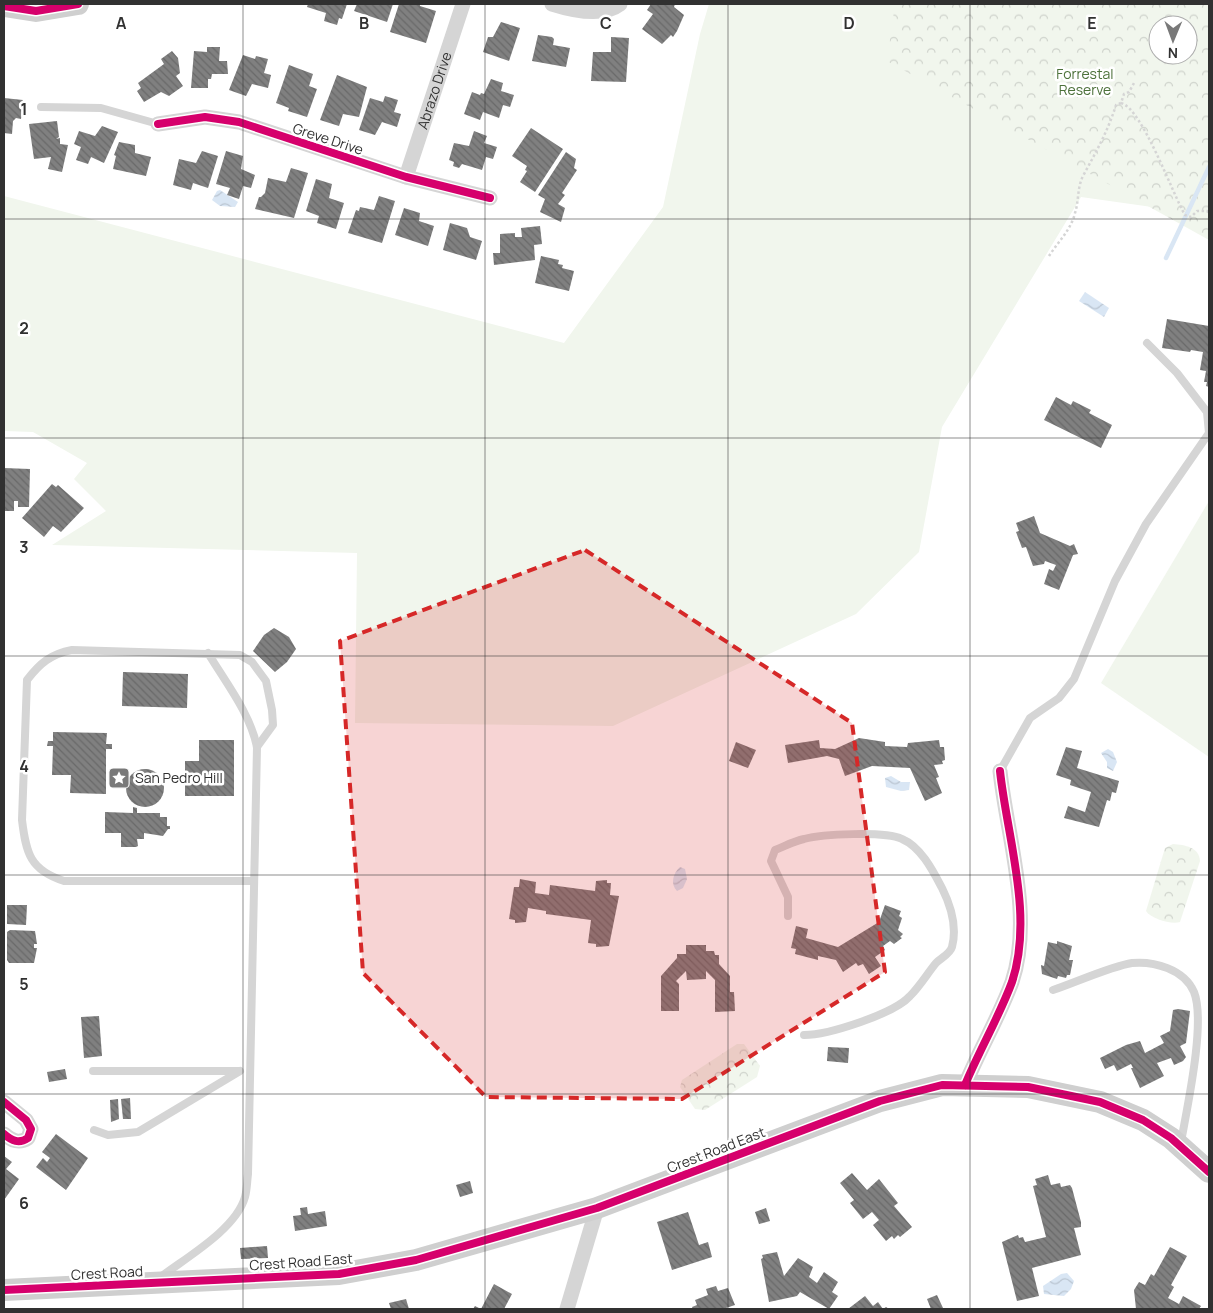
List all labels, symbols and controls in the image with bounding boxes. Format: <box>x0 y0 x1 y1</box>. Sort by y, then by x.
text: A <box>116 12 127 34</box>
text: B <box>359 12 369 34</box>
text: C <box>600 12 612 34</box>
text: D <box>843 12 855 34</box>
text: E <box>1087 12 1097 34</box>
north arrow <box>1148 15 1198 65</box>
text: N <box>1168 44 1178 63</box>
street label: Abrazo Drive <box>412 49 456 132</box>
park label: Forrestal Reserve <box>1056 64 1114 99</box>
text: 1 <box>20 98 28 120</box>
street label: Greve Drive <box>290 118 366 159</box>
text: 2 <box>19 317 29 339</box>
text: 3 <box>19 536 29 558</box>
text: 4 <box>19 755 29 777</box>
place icon: San Pedro Hill <box>107 766 131 790</box>
place label: San Pedro Hill <box>135 768 223 787</box>
text: 5 <box>19 973 29 995</box>
street label: Crest Road East <box>664 1122 768 1177</box>
text: 6 <box>19 1192 29 1214</box>
street label: Crest Road East <box>249 1248 354 1275</box>
street label: Crest Road <box>71 1261 143 1284</box>

